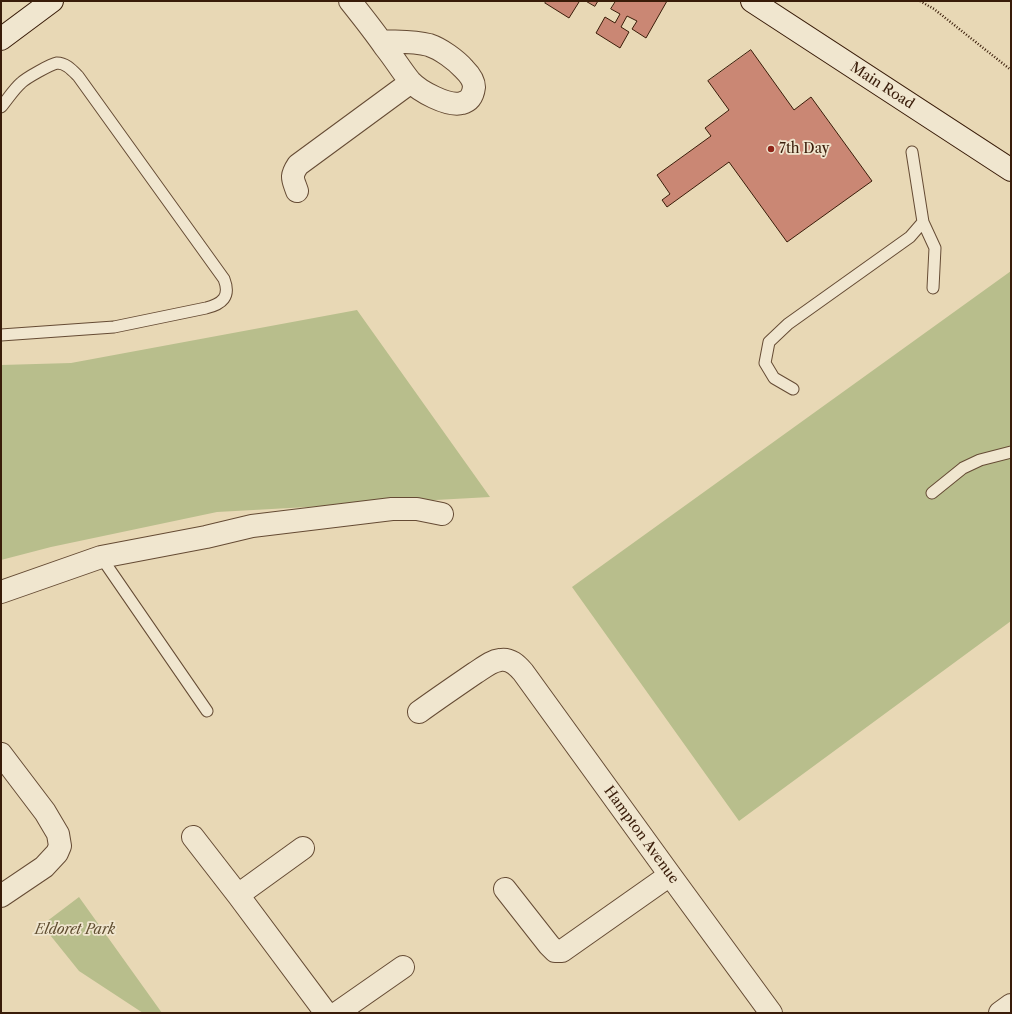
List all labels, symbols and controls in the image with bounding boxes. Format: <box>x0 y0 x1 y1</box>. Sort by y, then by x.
street label: Main Road <box>847 59 917 113</box>
place label: 7th Day <box>779 141 830 157</box>
marker: 7th Day <box>766 144 776 154</box>
street label: Hampton Avenue <box>600 783 682 887</box>
park label: Eldoret Park <box>35 922 115 938</box>

